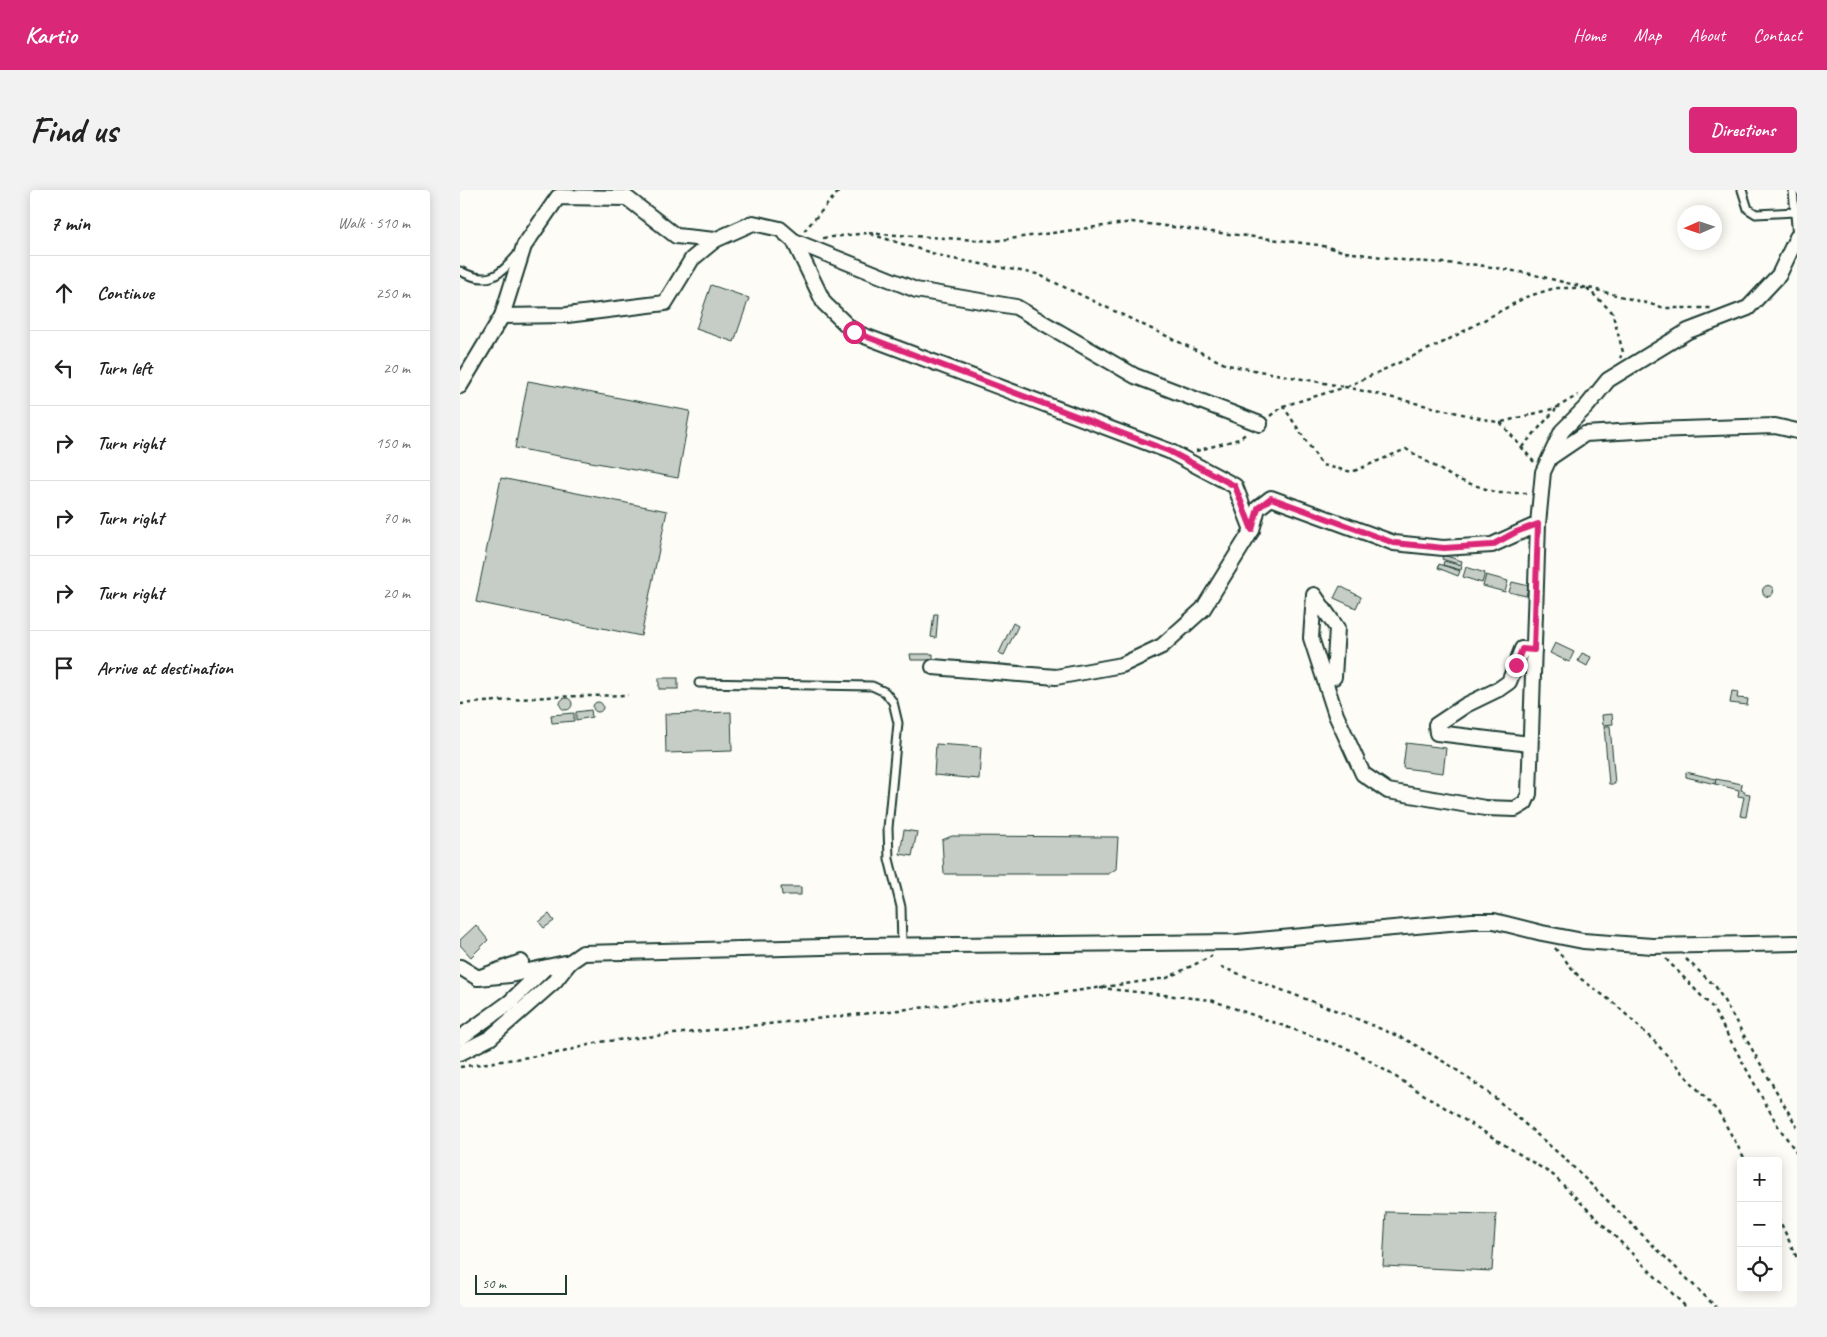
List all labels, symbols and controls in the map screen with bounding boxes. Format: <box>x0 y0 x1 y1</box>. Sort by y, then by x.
text: Kartio <box>25 20 77 50</box>
text: Home <box>1573 24 1606 46</box>
text: Map <box>1634 24 1661 46</box>
text: About <box>1689 24 1725 46</box>
text: Contact <box>1753 24 1802 46</box>
button: Directions <box>1689 107 1797 153</box>
text: Find us <box>30 108 117 153</box>
north arrow <box>1677 205 1722 250</box>
text: 7 min <box>50 210 90 236</box>
text: Walk · 510 m <box>338 213 410 233</box>
icon: ahead <box>50 279 78 307</box>
text: Continue <box>97 281 154 305</box>
text: 250 m <box>376 283 410 303</box>
route start <box>843 321 866 344</box>
icon: left <box>50 354 78 382</box>
text: Turn left <box>97 356 152 380</box>
text: 20 m <box>383 358 410 378</box>
icon: right <box>50 429 78 457</box>
text: Turn right <box>97 431 164 455</box>
text: 150 m <box>376 433 410 453</box>
icon: right <box>50 504 78 532</box>
text: Turn right <box>97 506 164 530</box>
text: 70 m <box>383 508 410 528</box>
icon: right <box>50 579 78 607</box>
text: Turn right <box>97 581 164 605</box>
text: 20 m <box>383 583 410 603</box>
icon: arrive <box>50 654 78 682</box>
route end <box>1505 654 1528 677</box>
text: Arrive at destination <box>97 656 233 680</box>
map controls <box>1737 1157 1782 1292</box>
button: + <box>1737 1157 1782 1202</box>
button: − <box>1737 1202 1782 1247</box>
button: locate <box>1737 1247 1782 1292</box>
scale bar <box>475 1272 568 1295</box>
text: 50 m <box>482 1275 506 1292</box>

